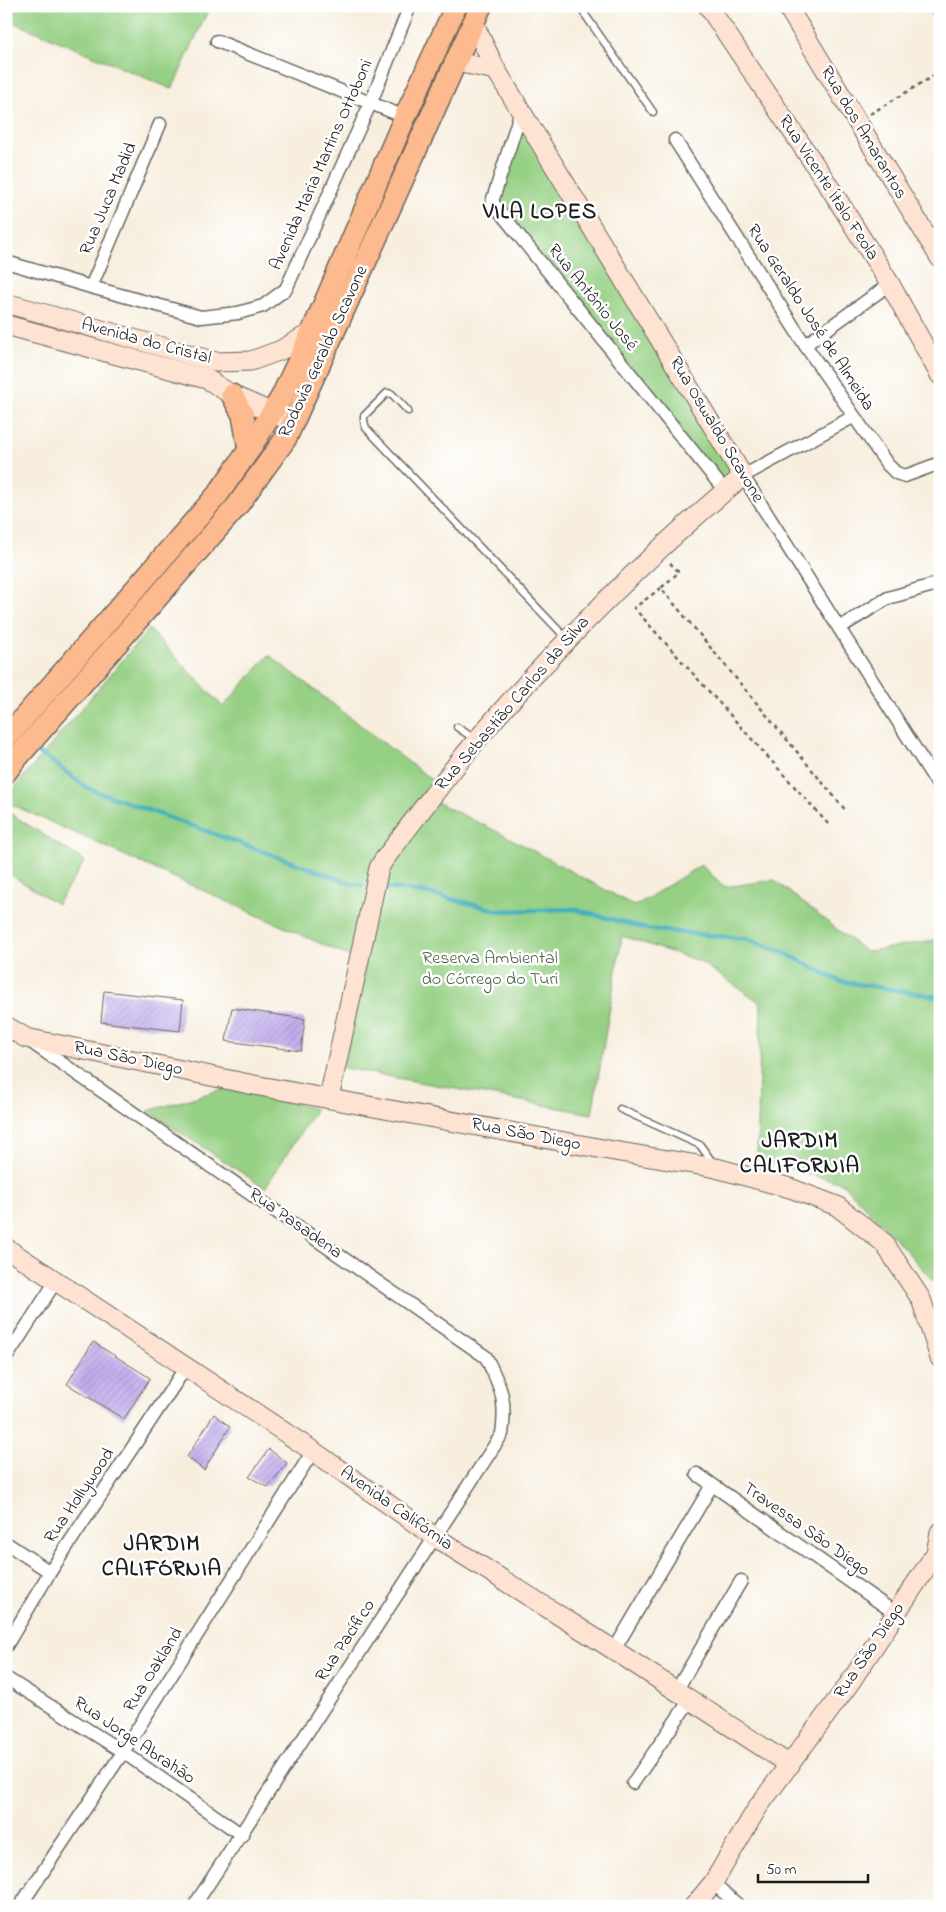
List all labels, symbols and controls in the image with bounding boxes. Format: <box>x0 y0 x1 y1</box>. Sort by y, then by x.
street label: Avenida Maria Martins Ottoboni <box>264 55 380 275</box>
street label: Rua dos Amarantos <box>813 62 913 204</box>
street label: Rua Vicente Ítalo Feola <box>771 110 885 266</box>
street label: Rua Juca Madid <box>74 139 144 259</box>
district label: VILA LOPES <box>482 197 597 229</box>
street label: Rua Geraldo José de Almeida <box>740 220 880 416</box>
street label: Rua Antônio José <box>541 239 644 358</box>
street label: Rodovia Geraldo Scavone <box>273 261 376 442</box>
street label: Avenida do Cristal <box>78 312 214 372</box>
street label: Rua Oswaldo Scavone <box>662 352 770 509</box>
street label: Rua Sebastião Carlos da Silva <box>429 611 597 797</box>
park label: Reserva Ambiental do Córrego do Turi <box>422 946 558 994</box>
street label: Rua São Diego <box>71 1035 185 1084</box>
street label: Rua São Diego <box>469 1112 583 1159</box>
district label: JARDIM CALIFORNIA <box>740 1126 860 1183</box>
street label: Rua Pasadena <box>243 1182 347 1266</box>
street label: Rua Hollywood <box>38 1443 122 1549</box>
street label: Avenida Califórnia <box>334 1460 458 1558</box>
street label: Travessa São Diego <box>736 1476 875 1585</box>
district label: JARDIM CALIFÓRNIA <box>102 1529 222 1586</box>
street label: Rua Pacífico <box>310 1595 382 1687</box>
street label: Rua São Diego <box>828 1598 913 1705</box>
street label: Rua Oakland <box>118 1623 190 1717</box>
street label: Rua Jorge Abrahão <box>67 1691 200 1792</box>
scale bar <box>758 1852 868 1884</box>
text: 50 m <box>766 1859 797 1881</box>

